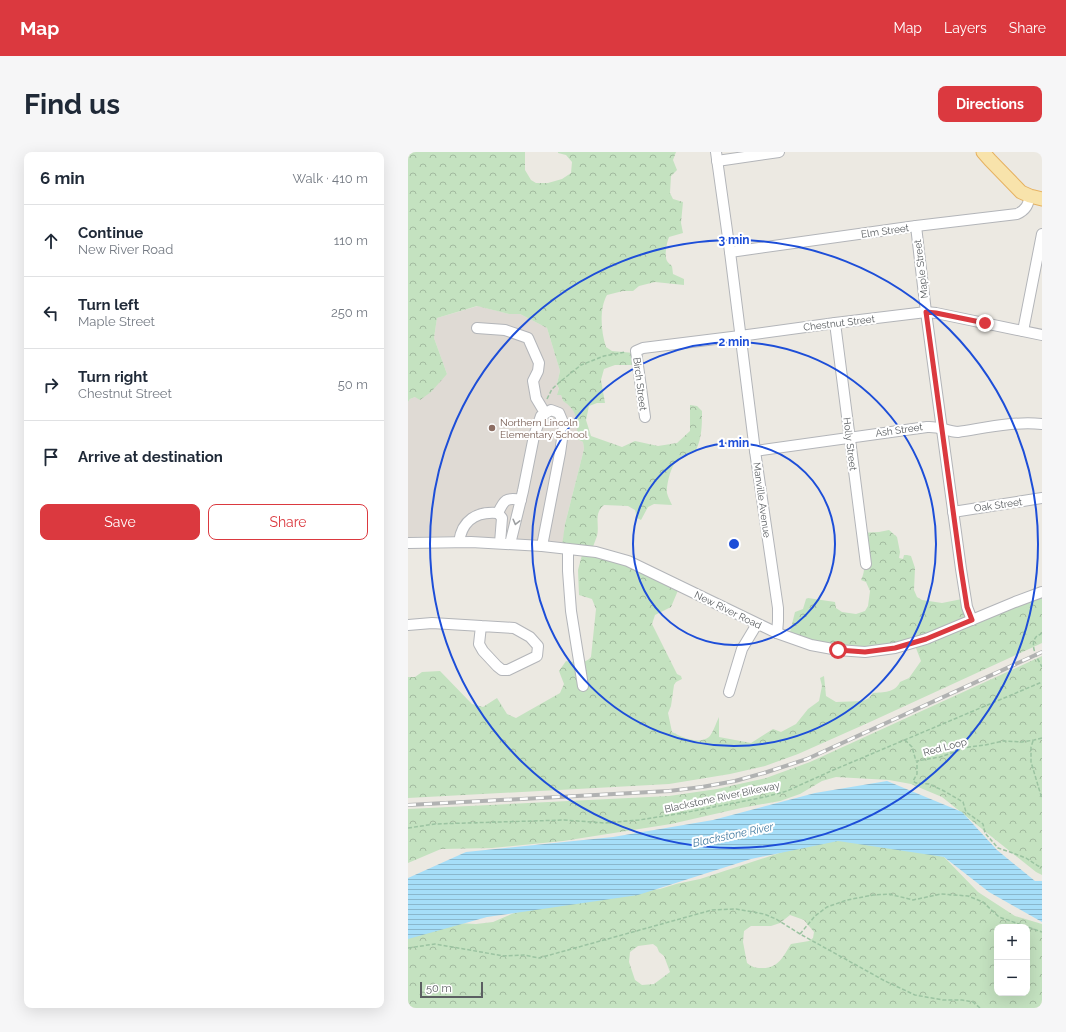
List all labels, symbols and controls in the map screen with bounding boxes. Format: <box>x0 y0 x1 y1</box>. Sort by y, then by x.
text: Map <box>20 17 59 39</box>
text: Map <box>894 20 922 36</box>
text: Layers <box>944 20 987 36</box>
text: Share <box>1009 20 1046 36</box>
button: Directions <box>938 86 1042 122</box>
text: Find us <box>24 88 120 121</box>
text: 6 min <box>40 168 85 188</box>
text: Walk · 410 m <box>293 171 368 186</box>
street label: Elm Street <box>860 222 910 240</box>
text: Continue <box>78 224 143 242</box>
icon: ahead <box>40 230 62 252</box>
text: 110 m <box>334 233 368 248</box>
text: 3 min <box>718 233 750 247</box>
street label: Maple Street <box>912 238 930 299</box>
text: New River Road <box>78 242 173 257</box>
text: Turn left <box>78 296 139 314</box>
icon: left <box>40 302 62 324</box>
text: 250 m <box>331 305 368 320</box>
street label: Chestnut Street <box>803 313 876 333</box>
text: Maple Street <box>78 314 155 329</box>
route end <box>976 314 994 332</box>
text: 2 min <box>718 335 750 349</box>
street label: Birch Street <box>631 357 649 412</box>
text: Turn right <box>78 368 148 386</box>
icon: right <box>40 374 62 396</box>
text: 50 m <box>338 377 368 392</box>
text: Chestnut Street <box>78 386 172 401</box>
place label: Northern Lincoln Elementary School <box>500 417 588 440</box>
street label: Holly Street <box>841 417 859 472</box>
street label: Ash Street <box>875 421 924 439</box>
marker: Northern Lincoln Elementary School <box>487 423 497 433</box>
text: 1 min <box>719 436 749 450</box>
icon: arrive <box>40 446 62 468</box>
text: Arrive at destination <box>78 448 223 466</box>
street label: Manville Avenue <box>751 462 773 539</box>
street label: Oak Street <box>973 496 1023 514</box>
button: Save <box>40 504 200 540</box>
button: Share <box>208 504 368 540</box>
one-way arrow <box>512 519 520 525</box>
centre of rings <box>727 537 741 551</box>
street label: New River Road <box>693 589 763 631</box>
route start <box>829 641 847 659</box>
street label: Red Loop <box>922 736 968 758</box>
street label: Blackstone River Bikeway <box>663 779 781 815</box>
water label: Blackstone River <box>692 820 776 850</box>
map controls <box>994 924 1030 996</box>
button: + <box>994 924 1030 960</box>
button: − <box>994 960 1030 996</box>
scale bar <box>420 980 483 999</box>
text: 50 m <box>426 982 452 995</box>

